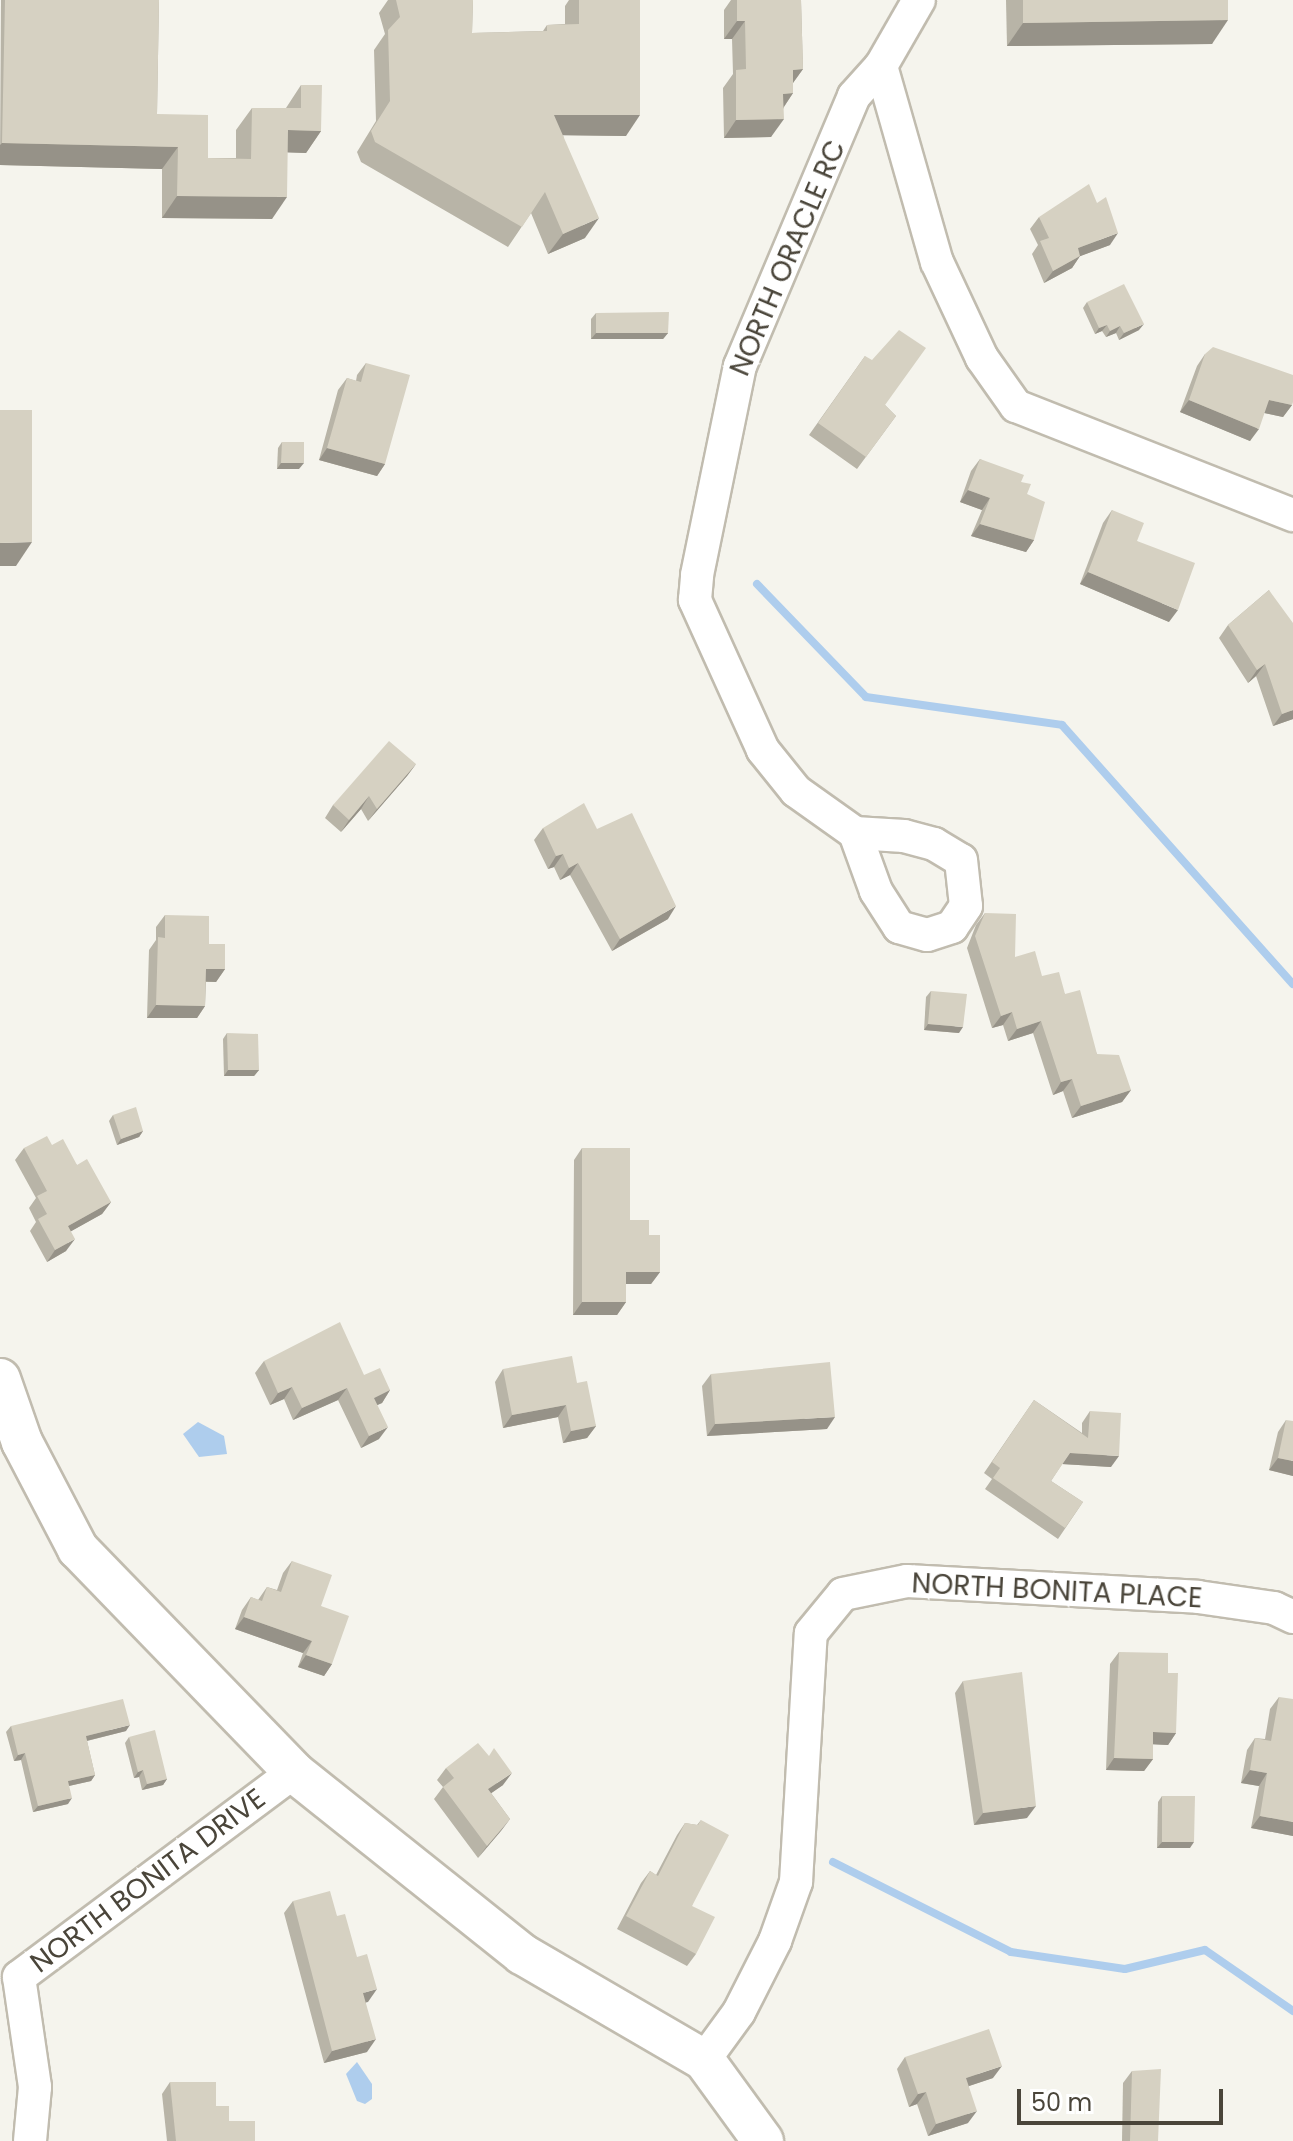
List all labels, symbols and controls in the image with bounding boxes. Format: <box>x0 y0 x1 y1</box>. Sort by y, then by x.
street label: NORTH ORACLE RC <box>723 135 853 381</box>
street label: NORTH BONITA PLACE <box>911 1567 1203 1615</box>
street label: NORTH BONITA DRIVE <box>24 1782 272 1980</box>
scale bar <box>1021 2073 1227 2123</box>
text: 50 m <box>1031 2086 1092 2119</box>

